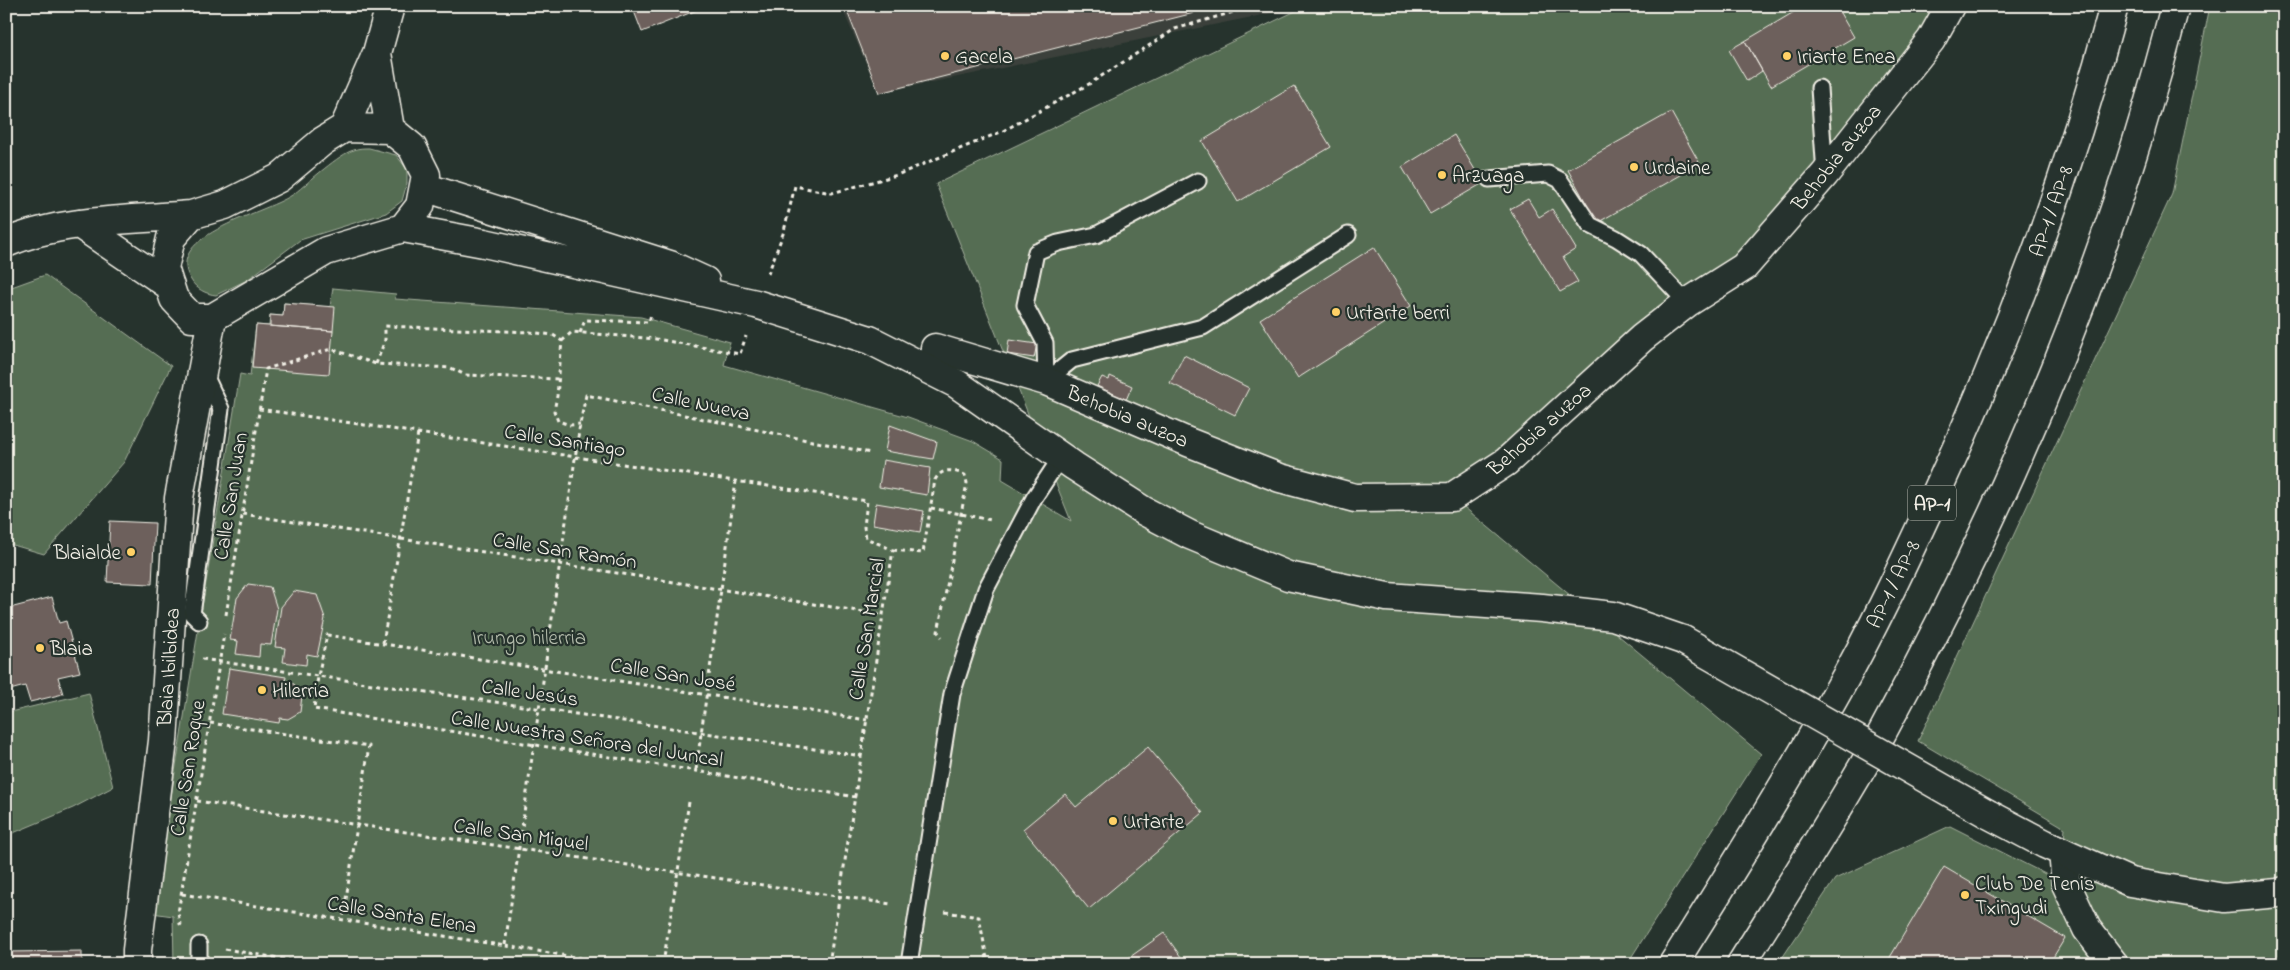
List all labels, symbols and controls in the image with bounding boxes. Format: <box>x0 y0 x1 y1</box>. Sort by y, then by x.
place label: Gacela <box>955 43 1013 73</box>
place label: Iriarte Enea <box>1797 43 1896 73</box>
marker: Gacela <box>939 50 951 62</box>
marker: Iriarte Enea <box>1781 50 1793 62</box>
street label: Behobia auzoa <box>1784 98 1890 219</box>
place label: Urdaine <box>1644 154 1711 184</box>
marker: Urdaine <box>1628 161 1640 173</box>
place label: Arzuaga <box>1452 162 1524 194</box>
street label: AP-1 / AP-8 <box>2023 162 2083 261</box>
marker: Arzuaga <box>1436 169 1448 181</box>
place label: Urtarte berri <box>1346 299 1450 329</box>
marker: Urtarte berri <box>1330 306 1342 318</box>
street label: Behobia auzoa <box>1481 377 1599 485</box>
street label: Behobia auzoa <box>1061 378 1193 457</box>
street label: Calle Nueva <box>649 380 752 430</box>
street label: Calle Santiago <box>502 418 628 468</box>
street label: Calle San Juan <box>207 430 257 562</box>
road number: AP-1 <box>1908 486 1956 520</box>
street label: Calle San Ramón <box>490 526 639 578</box>
street label: AP-1 / AP-8 <box>1860 536 1929 634</box>
place label: Blaialde <box>52 539 122 569</box>
marker: Blaialde <box>125 546 137 558</box>
street label: Calle San Marcial <box>842 556 894 703</box>
street label: Blaia Ibilbidea <box>151 607 189 728</box>
park label: Irungo hilerria <box>472 624 586 656</box>
place label: Blaia <box>49 635 93 665</box>
marker: Blaia <box>34 642 46 654</box>
street label: Calle San José <box>608 651 738 701</box>
street label: Calle Jesús <box>479 672 580 716</box>
place label: Hilerria <box>272 677 329 707</box>
marker: Hilerria <box>256 684 268 696</box>
street label: Calle San Roque <box>163 697 215 839</box>
street label: Calle Nuestra Señora del Juncal <box>449 704 725 776</box>
place label: Urtarte <box>1123 808 1185 838</box>
street label: Calle San Miguel <box>451 812 590 862</box>
marker: Urtarte <box>1107 815 1119 827</box>
place label: Club De Tenis Txingudi <box>1975 870 2095 926</box>
street label: Calle Santa Elena <box>325 889 478 943</box>
marker: Club De Tenis Txingudi <box>1959 889 1971 901</box>

